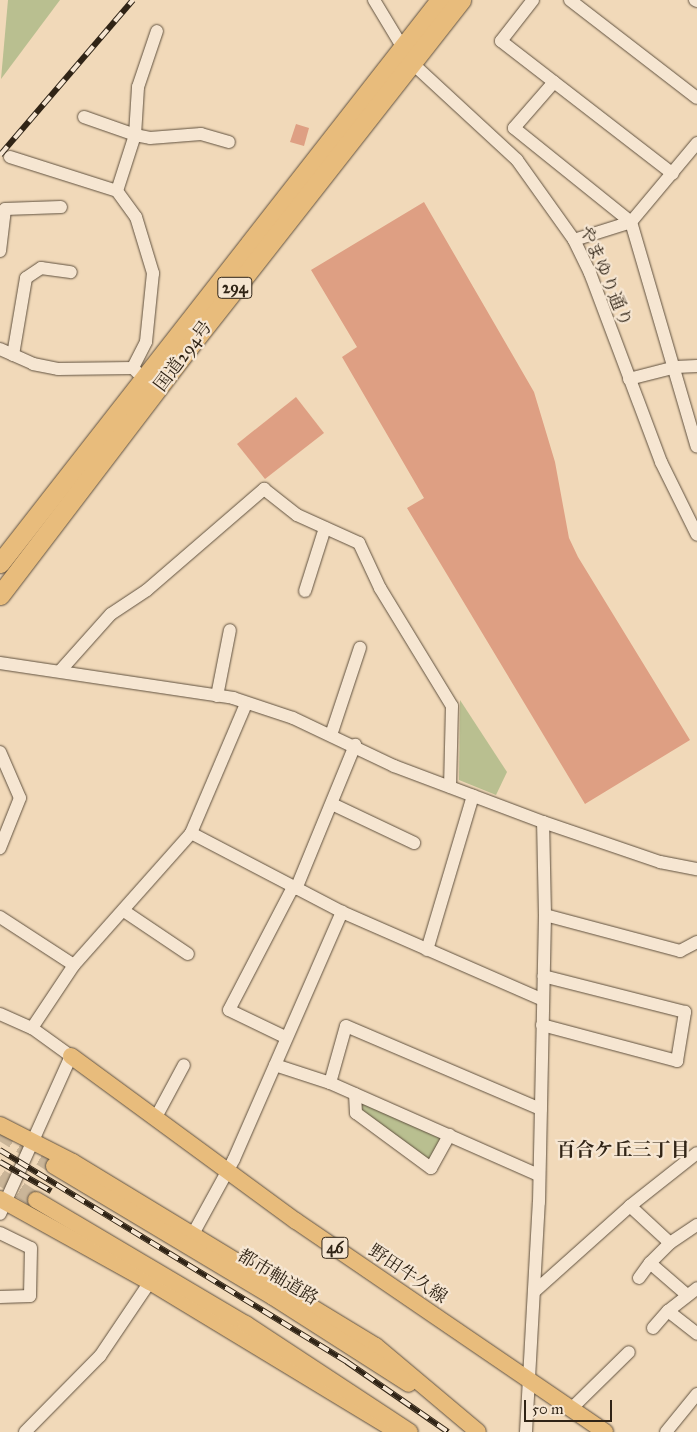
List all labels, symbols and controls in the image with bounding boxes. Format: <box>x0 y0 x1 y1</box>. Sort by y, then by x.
street label: やまゆり通り <box>575 222 637 330</box>
road number: 294 <box>216 274 254 302</box>
street label: 国道294号 <box>150 317 216 395</box>
district label: 百合ケ丘三丁目 <box>557 1139 689 1161</box>
road number: 46 <box>321 1234 349 1262</box>
street label: 野田牛久線 <box>365 1240 451 1308</box>
street label: 都市軸道路 <box>234 1245 322 1309</box>
scale bar <box>527 1390 614 1422</box>
text: 50 m <box>532 1400 564 1418</box>

